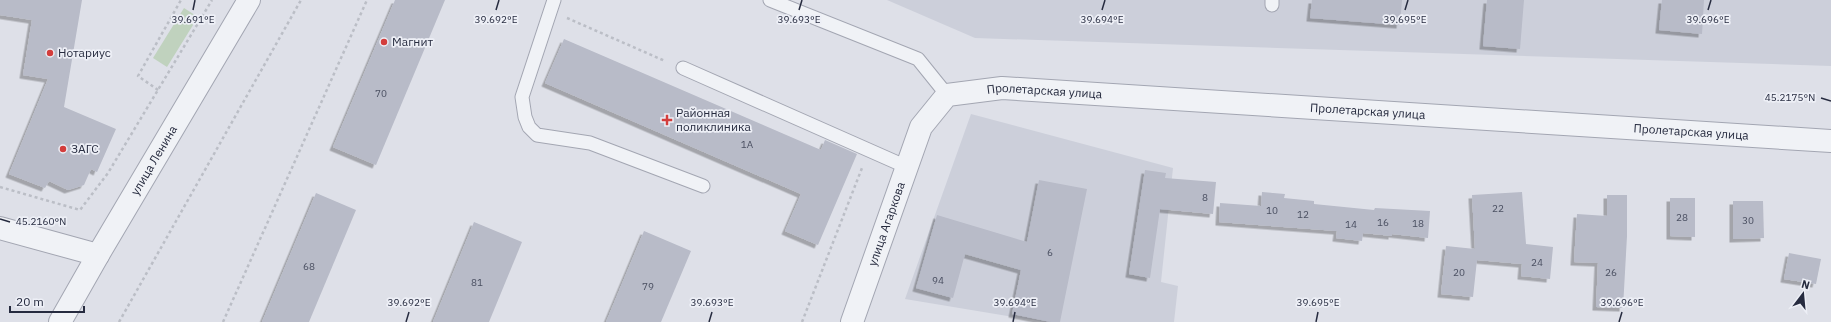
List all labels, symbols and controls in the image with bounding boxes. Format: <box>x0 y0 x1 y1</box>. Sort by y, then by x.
text: 39.691°E <box>171 13 215 26</box>
text: 39.692°E <box>474 13 518 26</box>
text: 39.693°E <box>777 13 821 26</box>
text: 39.694°E <box>1080 13 1124 26</box>
text: 39.695°E <box>1383 13 1427 26</box>
text: 39.696°E <box>1686 13 1730 26</box>
place label: Магнит <box>392 34 433 49</box>
marker: Магнит <box>379 37 389 47</box>
place label: Нотариус <box>58 45 111 60</box>
marker: Нотариус <box>45 48 55 58</box>
street label: Пролетарская улица <box>986 80 1103 101</box>
house number: 70 <box>375 87 387 100</box>
text: 45.2175°N <box>1765 91 1815 104</box>
street label: Пролетарская улица <box>1310 100 1426 122</box>
place label: Районная поликлиника <box>676 105 751 134</box>
marker: Районная поликлиника <box>661 114 673 126</box>
street label: Пролетарская улица <box>1633 120 1750 143</box>
street label: улица Ленина <box>127 122 180 198</box>
house number: 1А <box>741 138 754 151</box>
place label: ЗАГС <box>71 141 99 156</box>
marker: ЗАГС <box>58 144 68 154</box>
street label: улица Агаркова <box>864 179 908 268</box>
house number: 8 <box>1202 191 1208 204</box>
house number: 22 <box>1492 202 1504 215</box>
house number: 10 <box>1266 204 1278 217</box>
house number: 12 <box>1297 208 1309 221</box>
house number: 28 <box>1676 211 1688 224</box>
house number: 30 <box>1742 214 1754 227</box>
text: 45.2160°N <box>16 215 66 228</box>
house number: 16 <box>1377 216 1389 229</box>
house number: 18 <box>1412 217 1424 230</box>
house number: 14 <box>1345 218 1357 231</box>
house number: 6 <box>1047 246 1053 259</box>
house number: 24 <box>1531 256 1543 269</box>
house number: 68 <box>303 260 315 273</box>
house number: 20 <box>1453 266 1465 279</box>
house number: 26 <box>1605 266 1617 279</box>
house number: 94 <box>932 274 944 287</box>
north arrow <box>1783 274 1823 314</box>
house number: 81 <box>471 276 483 289</box>
text: N <box>1800 277 1812 292</box>
house number: 79 <box>642 280 654 293</box>
scale bar <box>10 288 84 314</box>
text: 20 m <box>16 294 44 309</box>
text: 39.692°E <box>387 296 431 309</box>
text: 39.693°E <box>690 296 734 309</box>
text: 39.694°E <box>993 296 1037 309</box>
text: 39.695°E <box>1296 296 1340 309</box>
text: 39.696°E <box>1600 296 1644 309</box>

